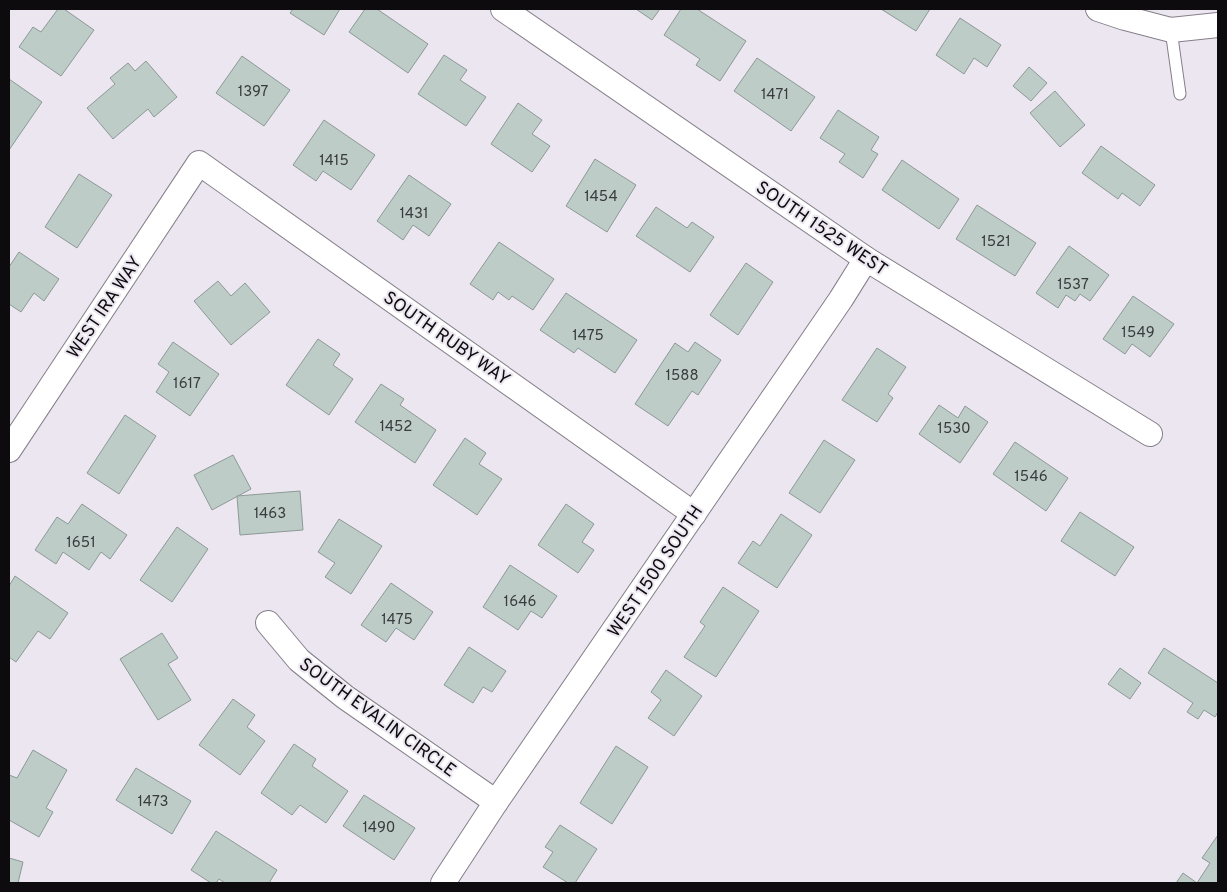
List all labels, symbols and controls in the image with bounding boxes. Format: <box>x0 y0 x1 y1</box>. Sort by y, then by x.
house number: 1397 <box>238 83 268 102</box>
house number: 1471 <box>761 86 789 105</box>
house number: 1415 <box>319 152 349 171</box>
street label: SOUTH 1525 WEST <box>751 177 891 282</box>
house number: 1454 <box>584 188 618 207</box>
house number: 1431 <box>399 205 429 224</box>
house number: 1521 <box>981 233 1011 252</box>
street label: WEST IRA WAY <box>63 252 148 363</box>
house number: 1537 <box>1057 276 1089 295</box>
street label: SOUTH RUBY WAY <box>378 287 514 392</box>
house number: 1549 <box>1121 324 1155 343</box>
house number: 1475 <box>572 327 604 346</box>
house number: 1588 <box>665 367 699 386</box>
house number: 1617 <box>173 375 201 394</box>
house number: 1452 <box>379 418 413 437</box>
house number: 1530 <box>937 420 971 439</box>
house number: 1546 <box>1014 468 1048 487</box>
street label: WEST 1500 SOUTH <box>604 501 709 642</box>
house number: 1463 <box>254 505 286 524</box>
house number: 1651 <box>66 534 96 553</box>
house number: 1646 <box>504 593 536 612</box>
house number: 1475 <box>381 611 413 630</box>
street label: SOUTH EVALIN CIRCLE <box>294 653 460 783</box>
house number: 1473 <box>137 793 169 812</box>
house number: 1490 <box>363 819 395 838</box>

